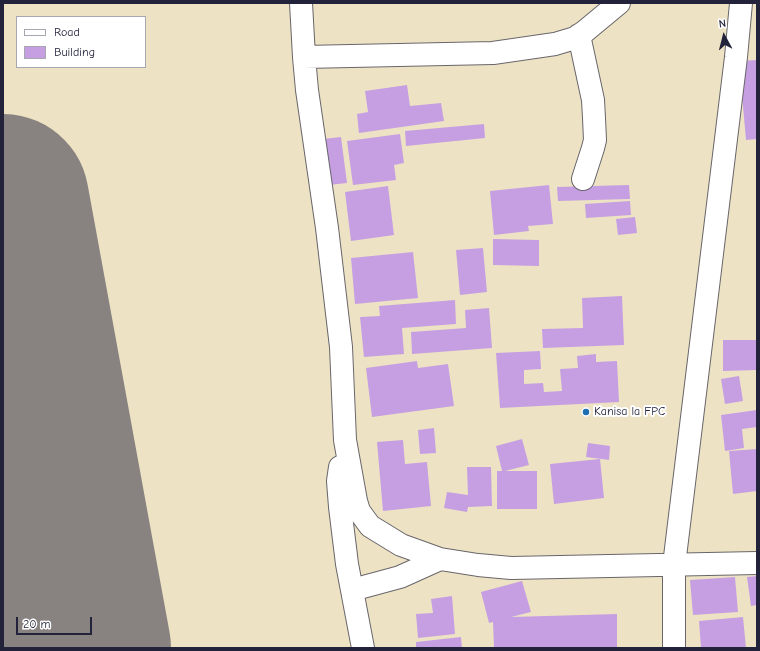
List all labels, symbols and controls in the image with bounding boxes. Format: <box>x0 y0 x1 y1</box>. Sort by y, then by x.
legend <box>16 16 146 68</box>
north arrow <box>704 16 744 56</box>
text: N <box>718 17 727 30</box>
text: Road <box>54 25 80 39</box>
text: Building <box>54 45 95 59</box>
place label: Kanisa la FPC <box>594 405 665 419</box>
marker: Kanisa la FPC <box>581 407 591 417</box>
scale bar <box>18 609 94 635</box>
text: 20 m <box>23 617 51 631</box>

